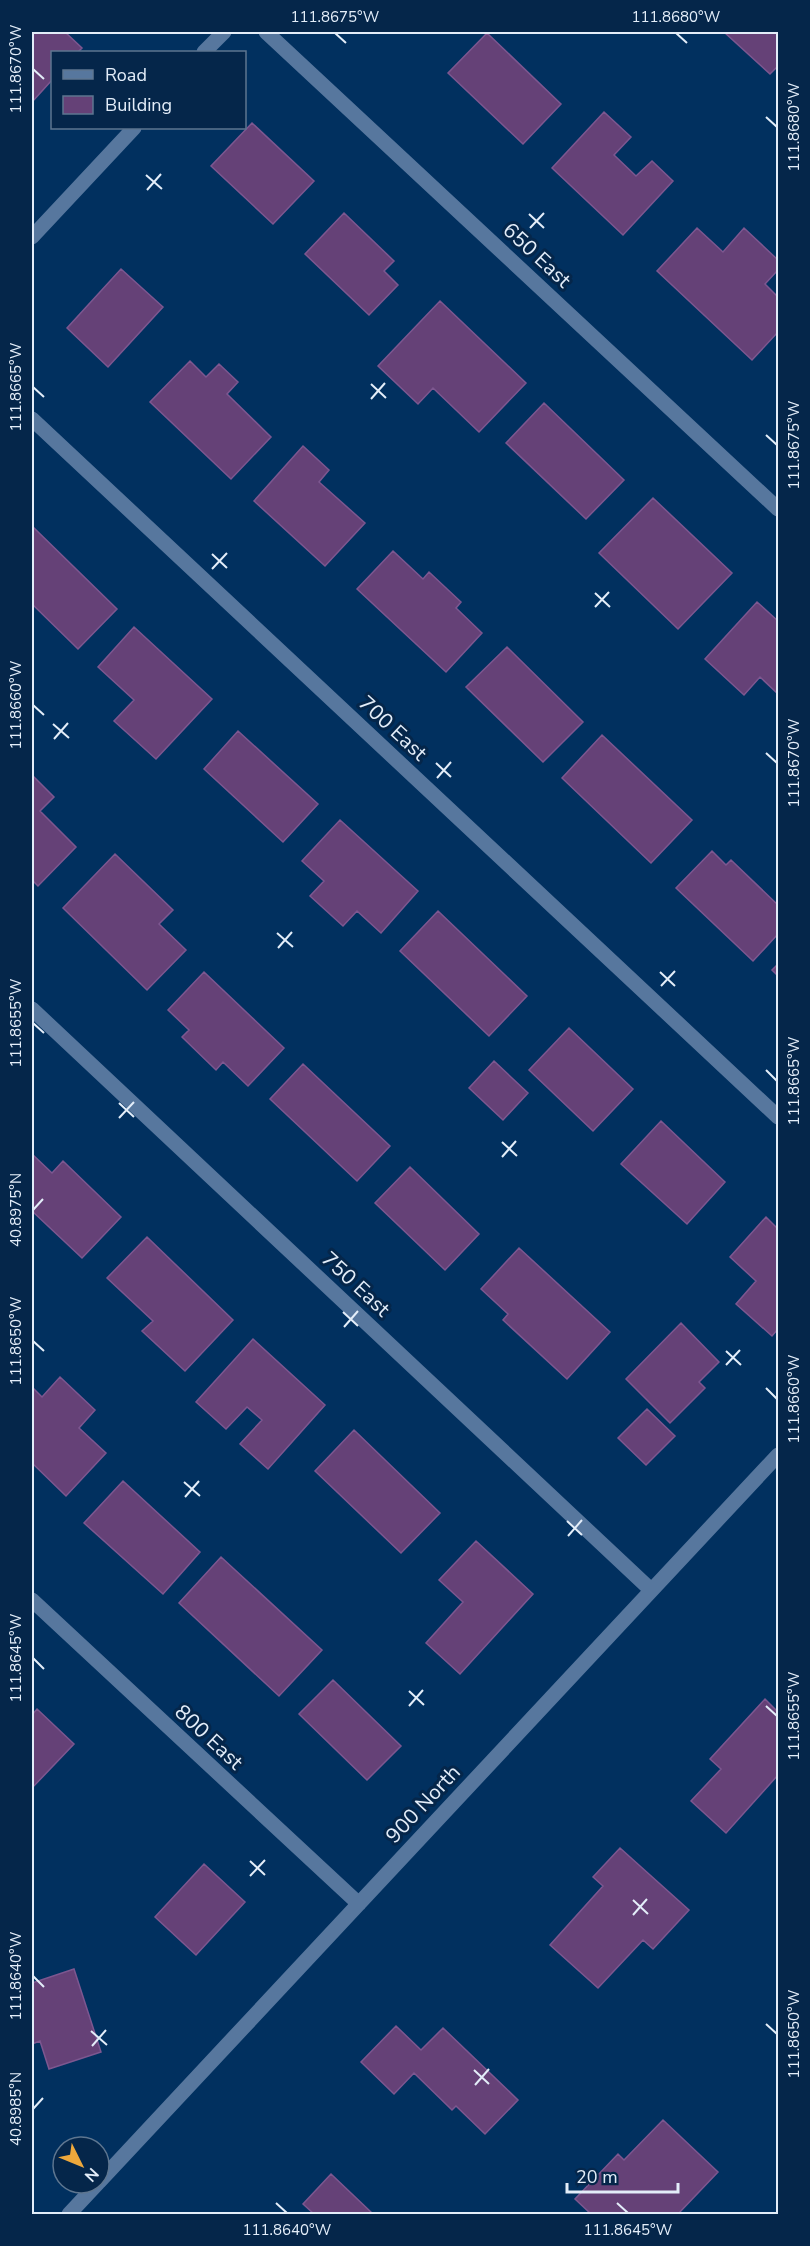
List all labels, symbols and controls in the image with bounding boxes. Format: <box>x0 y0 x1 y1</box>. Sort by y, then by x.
text: 111.8675°W <box>291 7 380 27</box>
text: 111.8680°W <box>632 7 721 27</box>
text: 111.8670°W <box>6 24 26 113</box>
legend <box>51 51 246 129</box>
text: Road <box>105 63 147 87</box>
text: 111.8680°W <box>784 82 804 171</box>
text: Building <box>105 93 172 117</box>
street label: 650 East <box>497 216 578 294</box>
text: 111.8665°W <box>6 342 26 431</box>
text: 111.8675°W <box>784 400 804 489</box>
text: 111.8660°W <box>6 660 26 749</box>
street label: 700 East <box>353 689 434 767</box>
text: 111.8670°W <box>784 718 804 807</box>
text: 111.8655°W <box>6 978 26 1067</box>
text: 111.8665°W <box>784 1036 804 1125</box>
text: 40.8975°N <box>6 1173 26 1247</box>
street label: 750 East <box>316 1245 397 1323</box>
text: 111.8650°W <box>6 1296 26 1385</box>
text: 111.8660°W <box>784 1354 804 1443</box>
text: 111.8645°W <box>6 1613 26 1702</box>
text: 111.8655°W <box>784 1671 804 1760</box>
street label: 800 East <box>169 1698 250 1776</box>
street label: 900 North <box>379 1759 467 1849</box>
text: 111.8640°W <box>6 1931 26 2020</box>
text: 111.8650°W <box>784 1989 804 2078</box>
text: 40.8985°N <box>6 2072 26 2146</box>
north arrow <box>51 2135 111 2195</box>
scale bar <box>567 2156 678 2194</box>
text: N <box>79 2163 103 2186</box>
text: 20 m <box>576 2165 618 2189</box>
text: 111.8640°W <box>243 2220 332 2240</box>
text: 111.8645°W <box>584 2220 673 2240</box>

